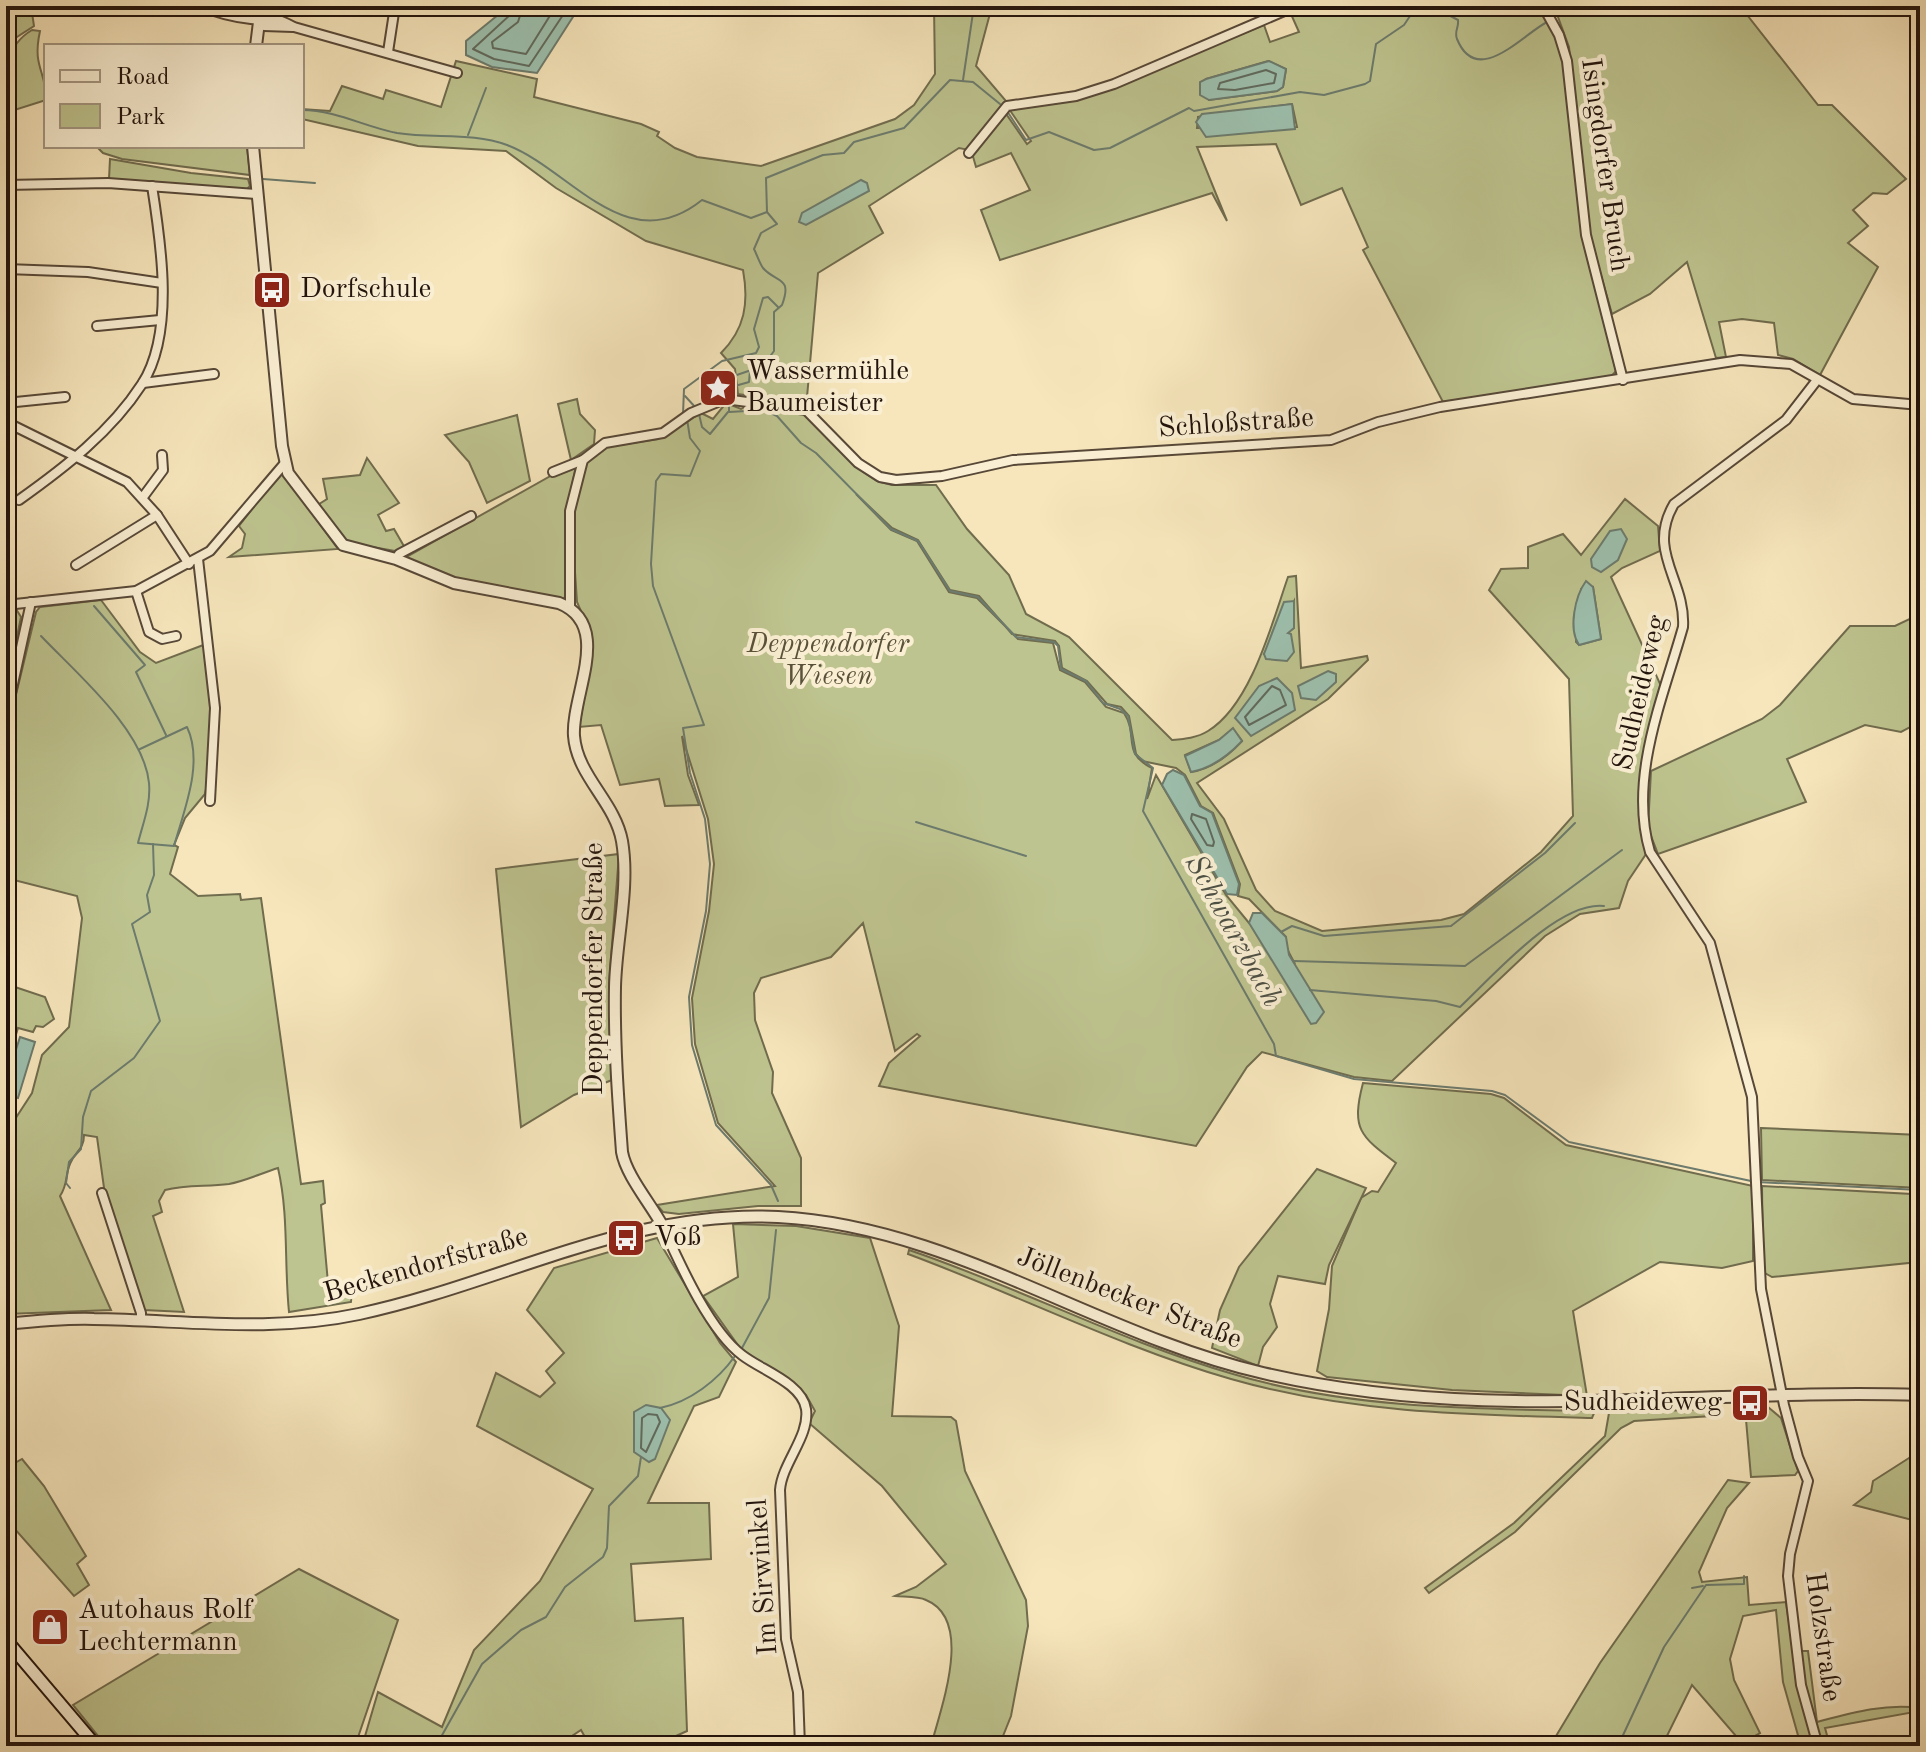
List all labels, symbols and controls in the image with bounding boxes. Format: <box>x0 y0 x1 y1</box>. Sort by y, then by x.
legend <box>44 44 304 148</box>
street label: Isingdorfer Bruch <box>1575 56 1633 274</box>
text: Road <box>116 66 169 90</box>
text: Park <box>116 106 165 130</box>
bus stop icon: Dorfschule <box>251 269 293 311</box>
place label: Dorfschule <box>300 276 431 304</box>
place label: Wassermühle Baumeister <box>746 358 909 418</box>
place icon: Wassermühle Baumeister <box>697 367 739 409</box>
street label: Schloßstraße <box>1157 405 1315 443</box>
street label: Sudheideweg <box>1610 613 1672 773</box>
park label: Deppendorfer Wiesen <box>746 631 910 691</box>
street label: Deppendorfer Straße <box>581 842 609 1096</box>
water label: Schwarzbach <box>1179 850 1287 1012</box>
bus stop icon: Voß <box>605 1217 647 1259</box>
street label: Beckendorfstraße <box>321 1223 531 1309</box>
place label: Voß <box>654 1224 702 1252</box>
street label: Jöllenbecker Straße <box>1013 1243 1245 1355</box>
bus stop icon: Sudheideweg <box>1729 1382 1771 1424</box>
place label: Sudheideweg <box>1564 1389 1722 1417</box>
street label: Im Sirwinkel <box>745 1498 783 1656</box>
street label: Holzstraße <box>1799 1570 1845 1704</box>
place label: Autohaus Rolf Lechtermann <box>78 1597 255 1657</box>
shop icon: Autohaus Rolf Lechtermann <box>29 1606 71 1648</box>

